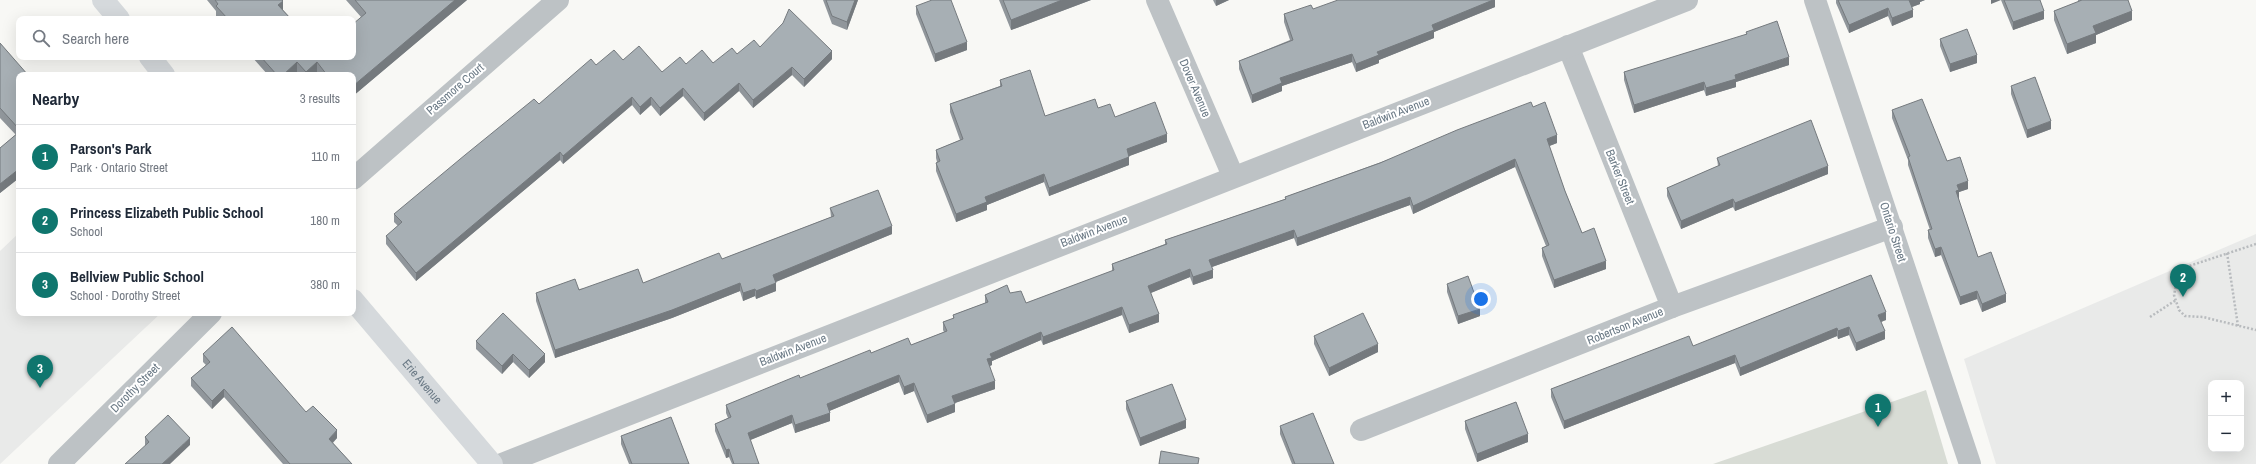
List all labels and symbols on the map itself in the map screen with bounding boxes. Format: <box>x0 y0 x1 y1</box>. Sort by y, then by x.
street label: Dover Avenue <box>1176 56 1214 120</box>
street label: Passmore Court <box>423 59 487 118</box>
street label: Baldwin Avenue <box>1360 93 1432 133</box>
street label: Barker Street <box>1602 147 1638 207</box>
street label: Ontario Street <box>1876 200 1910 264</box>
street label: Baldwin Avenue <box>1058 211 1130 251</box>
pin: 2 <box>2170 264 2196 297</box>
your location <box>1471 289 1491 309</box>
street label: Robertson Avenue <box>1585 303 1665 349</box>
street label: Baldwin Avenue <box>757 330 829 370</box>
pin: 3 <box>27 355 53 388</box>
street label: Erie Avenue <box>399 356 446 407</box>
street label: Dorothy Street <box>107 360 163 416</box>
pin: 1 <box>1865 394 1891 427</box>

